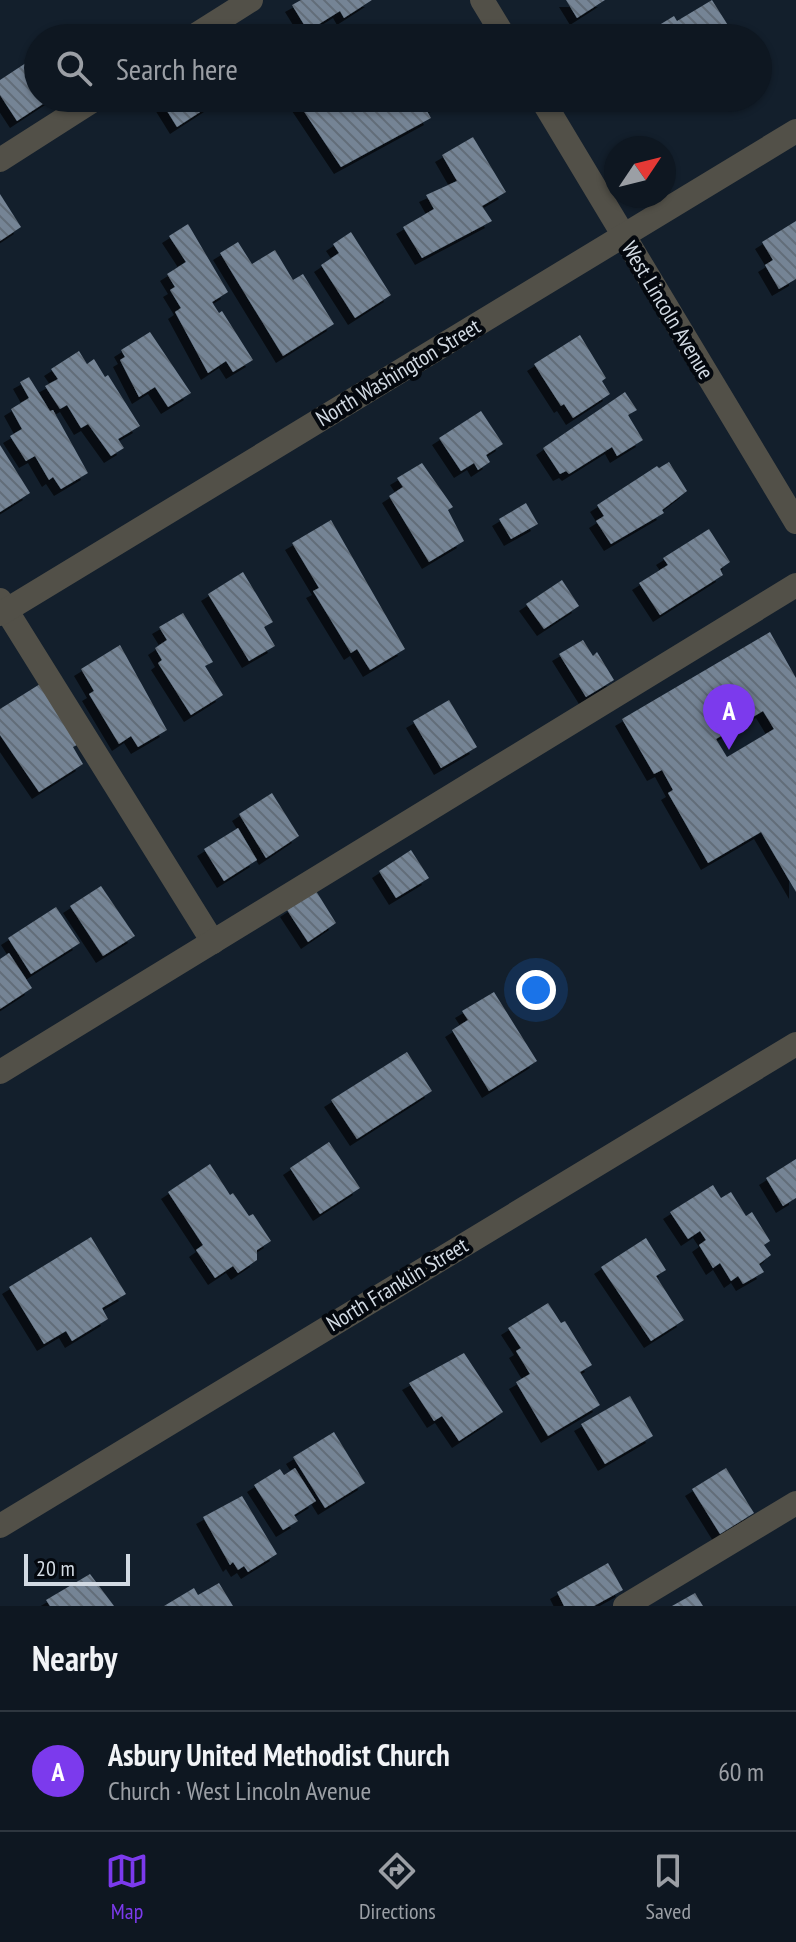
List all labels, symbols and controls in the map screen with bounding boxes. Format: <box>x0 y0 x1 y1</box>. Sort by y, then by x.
search box <box>24 24 772 112</box>
icon: search <box>52 46 96 90</box>
text: Search here <box>116 49 238 88</box>
north arrow <box>604 136 676 208</box>
street label: West Lincoln Avenue <box>616 236 720 384</box>
street label: North Washington Street <box>311 312 485 432</box>
pin: A <box>703 684 755 750</box>
your location <box>516 970 556 1010</box>
street label: North Franklin Street <box>321 1231 473 1337</box>
scale bar <box>24 1550 130 1586</box>
text: 20 m <box>36 1554 75 1582</box>
text: Nearby <box>32 1636 117 1680</box>
text: Asbury United Methodist Church <box>108 1735 450 1774</box>
text: A <box>51 1755 65 1788</box>
text: 60 m <box>718 1755 764 1788</box>
text: Church · West Lincoln Avenue <box>108 1774 371 1807</box>
tab: Map <box>105 1849 149 1925</box>
tab: Directions <box>359 1849 436 1925</box>
tab: Saved <box>646 1849 691 1925</box>

